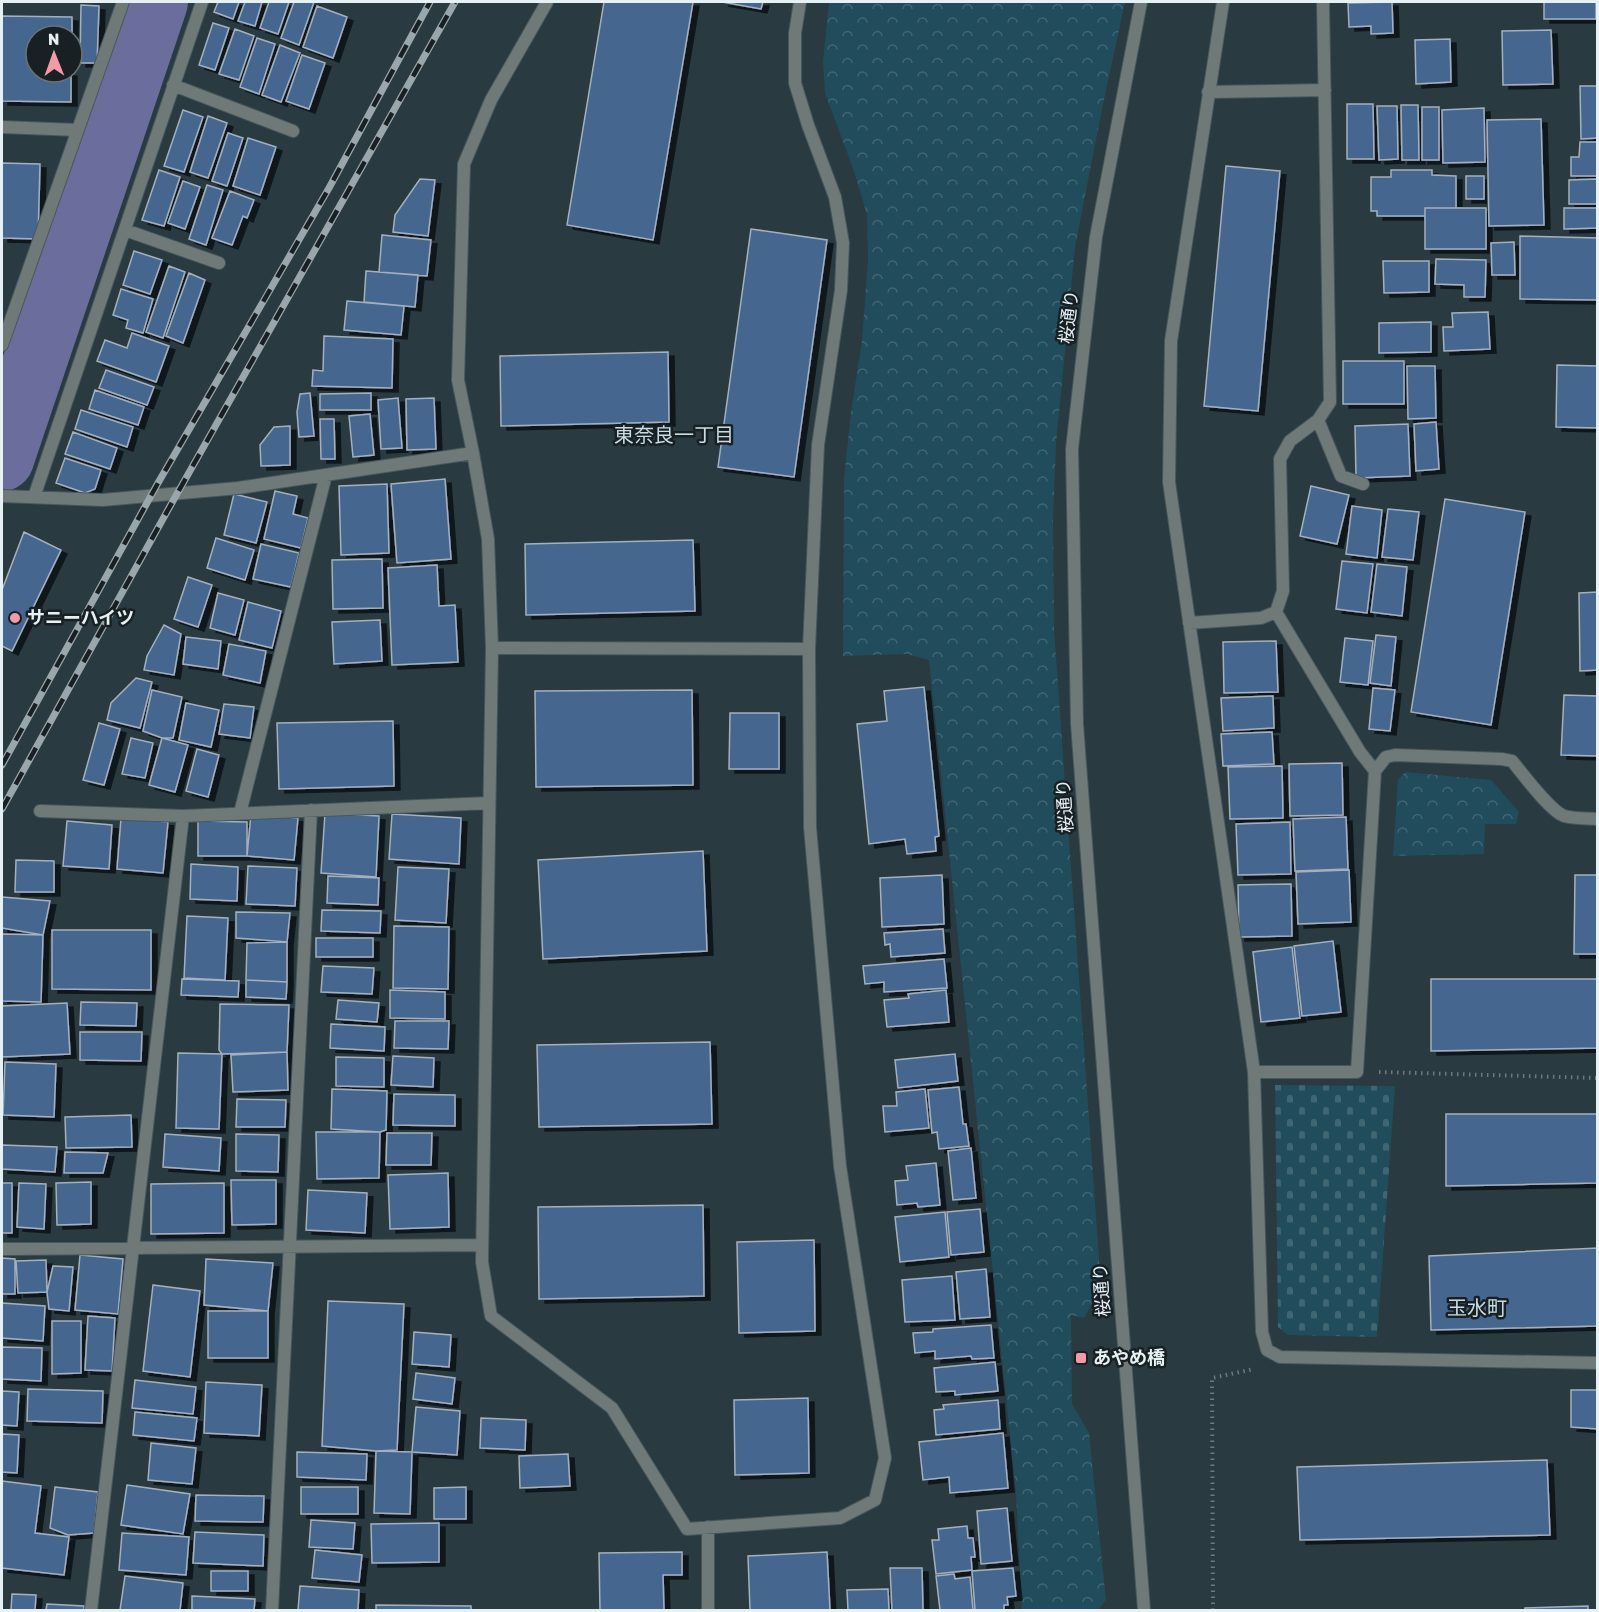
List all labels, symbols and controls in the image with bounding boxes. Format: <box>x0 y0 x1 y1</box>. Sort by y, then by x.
north arrow <box>24 24 84 84</box>
text: N <box>48 30 60 49</box>
street label: 桜通り <box>1055 289 1083 345</box>
district label: 東奈良一丁目 <box>614 423 734 447</box>
place label: サニーハイツ <box>27 607 134 629</box>
marker: サニーハイツ <box>8 611 22 625</box>
street label: 桜通り <box>1052 778 1078 834</box>
street label: 桜通り <box>1089 1262 1115 1318</box>
district label: 玉水町 <box>1447 1296 1507 1320</box>
place label: あやめ橋 <box>1093 1347 1165 1369</box>
marker: あやめ橋 <box>1074 1351 1088 1365</box>

